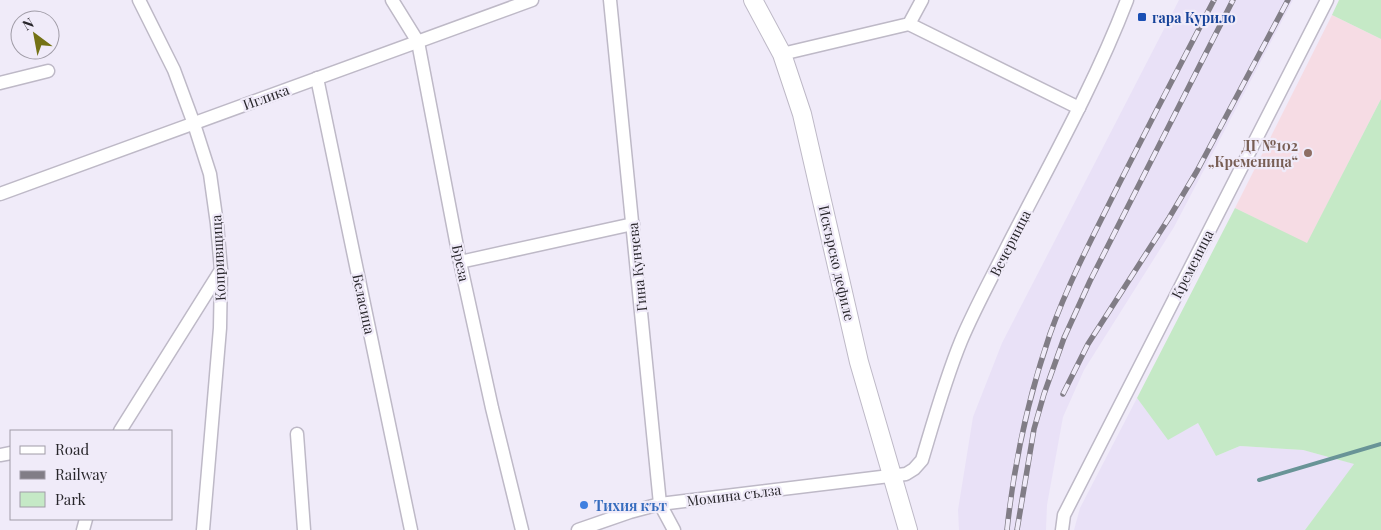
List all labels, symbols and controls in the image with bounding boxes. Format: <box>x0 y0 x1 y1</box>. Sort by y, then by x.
place label: гара Курило <box>1152 8 1236 27</box>
north arrow <box>10 10 60 60</box>
marker: гара Курило <box>1136 11 1148 23</box>
text: N <box>19 13 37 34</box>
street label: Иглика <box>240 80 292 114</box>
place label: ДГ №102 „Кременица“ <box>1208 136 1298 171</box>
marker: ДГ №102 „Кременица“ <box>1302 147 1314 159</box>
street label: Искърско дефиле <box>814 203 860 323</box>
street label: Вечерница <box>985 207 1035 279</box>
street label: Копривщица <box>206 214 230 302</box>
street label: Гина Кунчева <box>623 222 651 312</box>
street label: Кременица <box>1167 226 1217 302</box>
street label: Бреза <box>448 243 474 283</box>
street label: Беласица <box>348 272 380 336</box>
legend <box>10 430 172 520</box>
text: Road <box>55 439 89 459</box>
text: Railway <box>55 464 108 484</box>
street label: Момина сълза <box>686 480 782 510</box>
text: Park <box>55 489 87 509</box>
place label: Тихия кът <box>594 496 667 515</box>
marker: Тихия кът <box>578 499 590 511</box>

